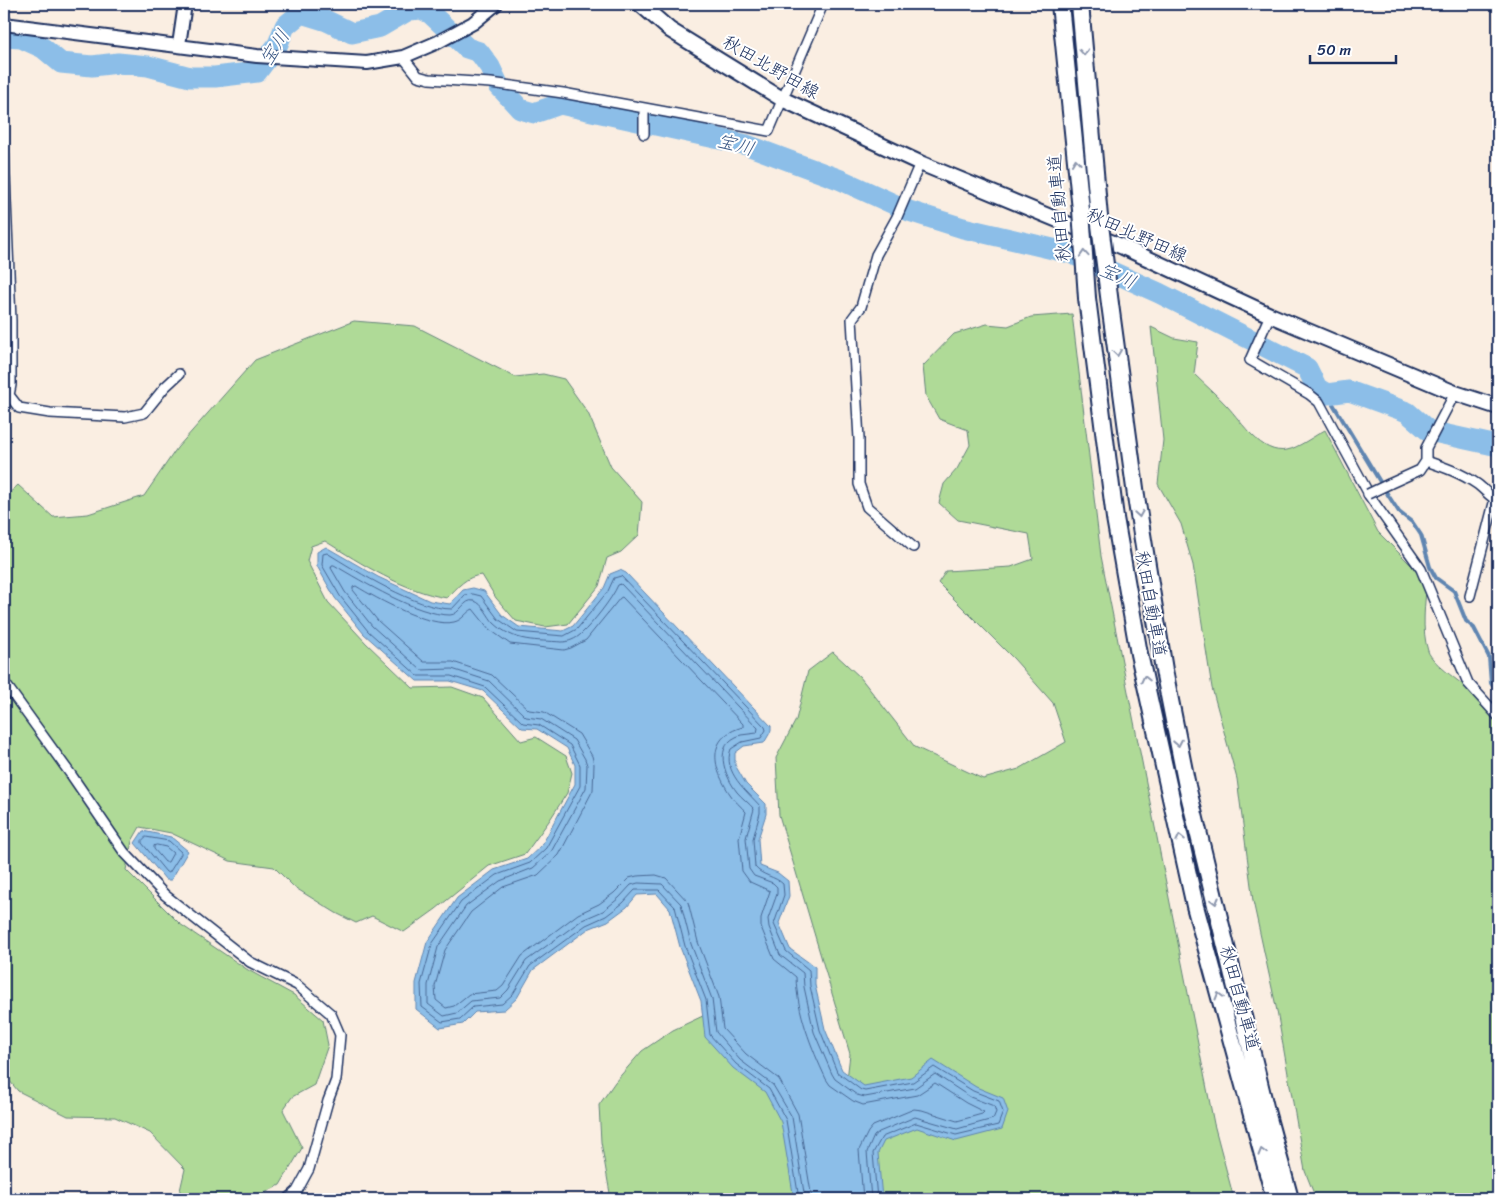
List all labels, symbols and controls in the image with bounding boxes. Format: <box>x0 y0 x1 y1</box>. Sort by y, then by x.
water label: 宝川 <box>250 22 299 72</box>
street label: 秋田北野田線 <box>716 26 826 108</box>
scale bar <box>1310 32 1396 64</box>
text: 50 m <box>1317 37 1352 63</box>
one-way arrow <box>1079 49 1090 57</box>
water label: 宝川 <box>713 124 759 165</box>
street label: 秋田自動車道 <box>1038 153 1080 263</box>
one-way arrow <box>1071 158 1082 166</box>
street label: 秋田北野田線 <box>1081 198 1193 272</box>
one-way arrow <box>1078 250 1089 258</box>
water label: 宝川 <box>1094 253 1142 298</box>
one-way arrow <box>1111 348 1121 357</box>
one-way arrow <box>1133 509 1143 518</box>
street label: 秋田自動車道 <box>1126 548 1176 660</box>
one-way arrow <box>1140 675 1151 684</box>
one-way arrow <box>1173 738 1183 747</box>
one-way arrow <box>1175 833 1186 842</box>
one-way arrow <box>1209 897 1220 906</box>
street label: 秋田自動車道 <box>1211 942 1269 1054</box>
one-way arrow <box>1214 991 1225 1000</box>
one-way arrow <box>1257 1148 1268 1157</box>

